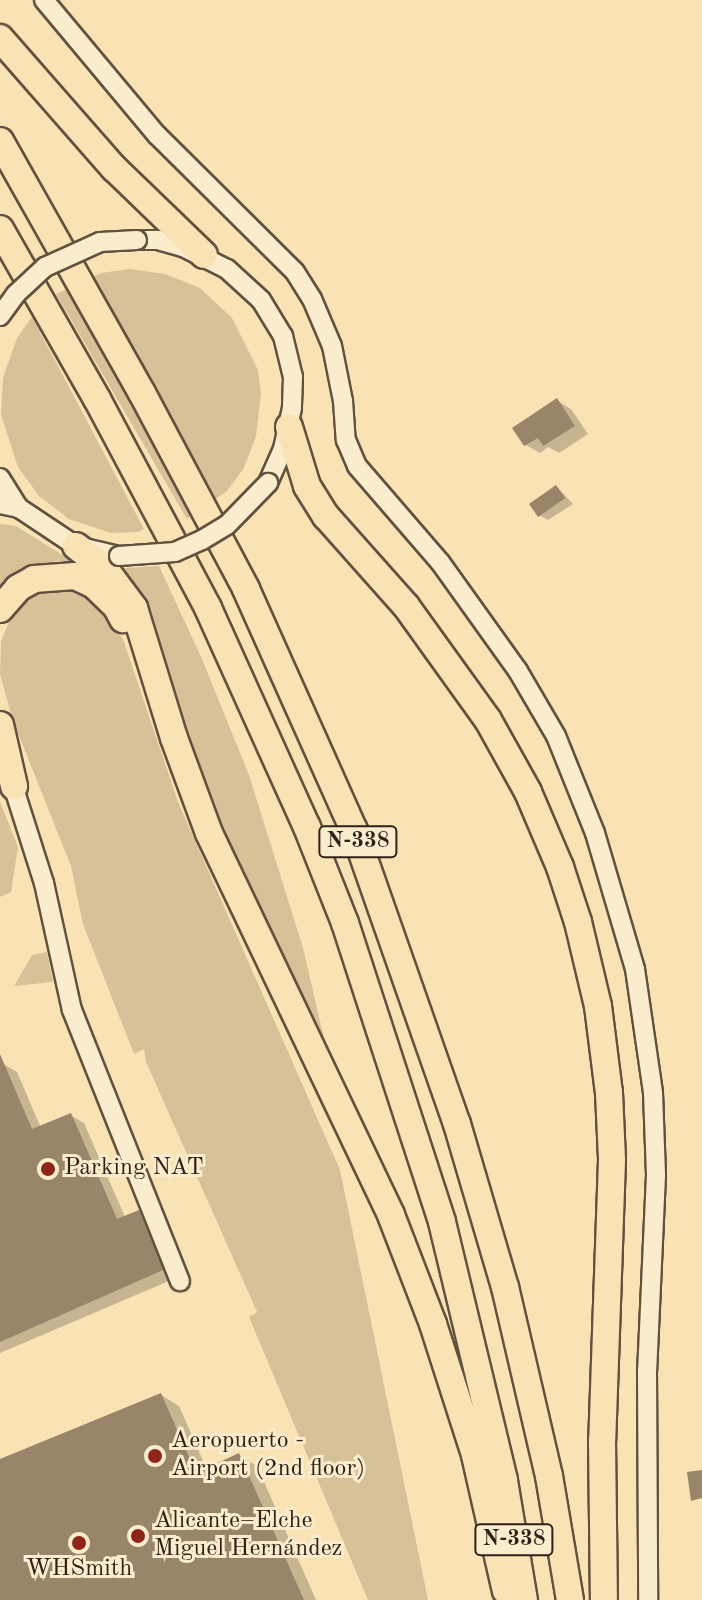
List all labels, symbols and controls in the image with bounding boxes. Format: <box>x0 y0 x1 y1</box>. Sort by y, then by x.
road number: N-338 <box>318 824 398 860</box>
place label: Parking NAT <box>64 1155 204 1183</box>
marker: Parking NAT <box>39 1160 57 1178</box>
place label: Aeropuerto - Airport (2nd floor) <box>171 1428 365 1484</box>
marker: Aeropuerto - Airport (2nd floor) <box>146 1447 164 1465</box>
place label: Alicante–Elche Miguel Hernández <box>154 1508 342 1564</box>
road number: N-338 <box>474 1522 554 1558</box>
marker: Alicante–Elche Miguel Hernández <box>129 1527 147 1545</box>
marker: WHSmith <box>70 1534 88 1552</box>
place label: WHSmith <box>26 1556 132 1584</box>

